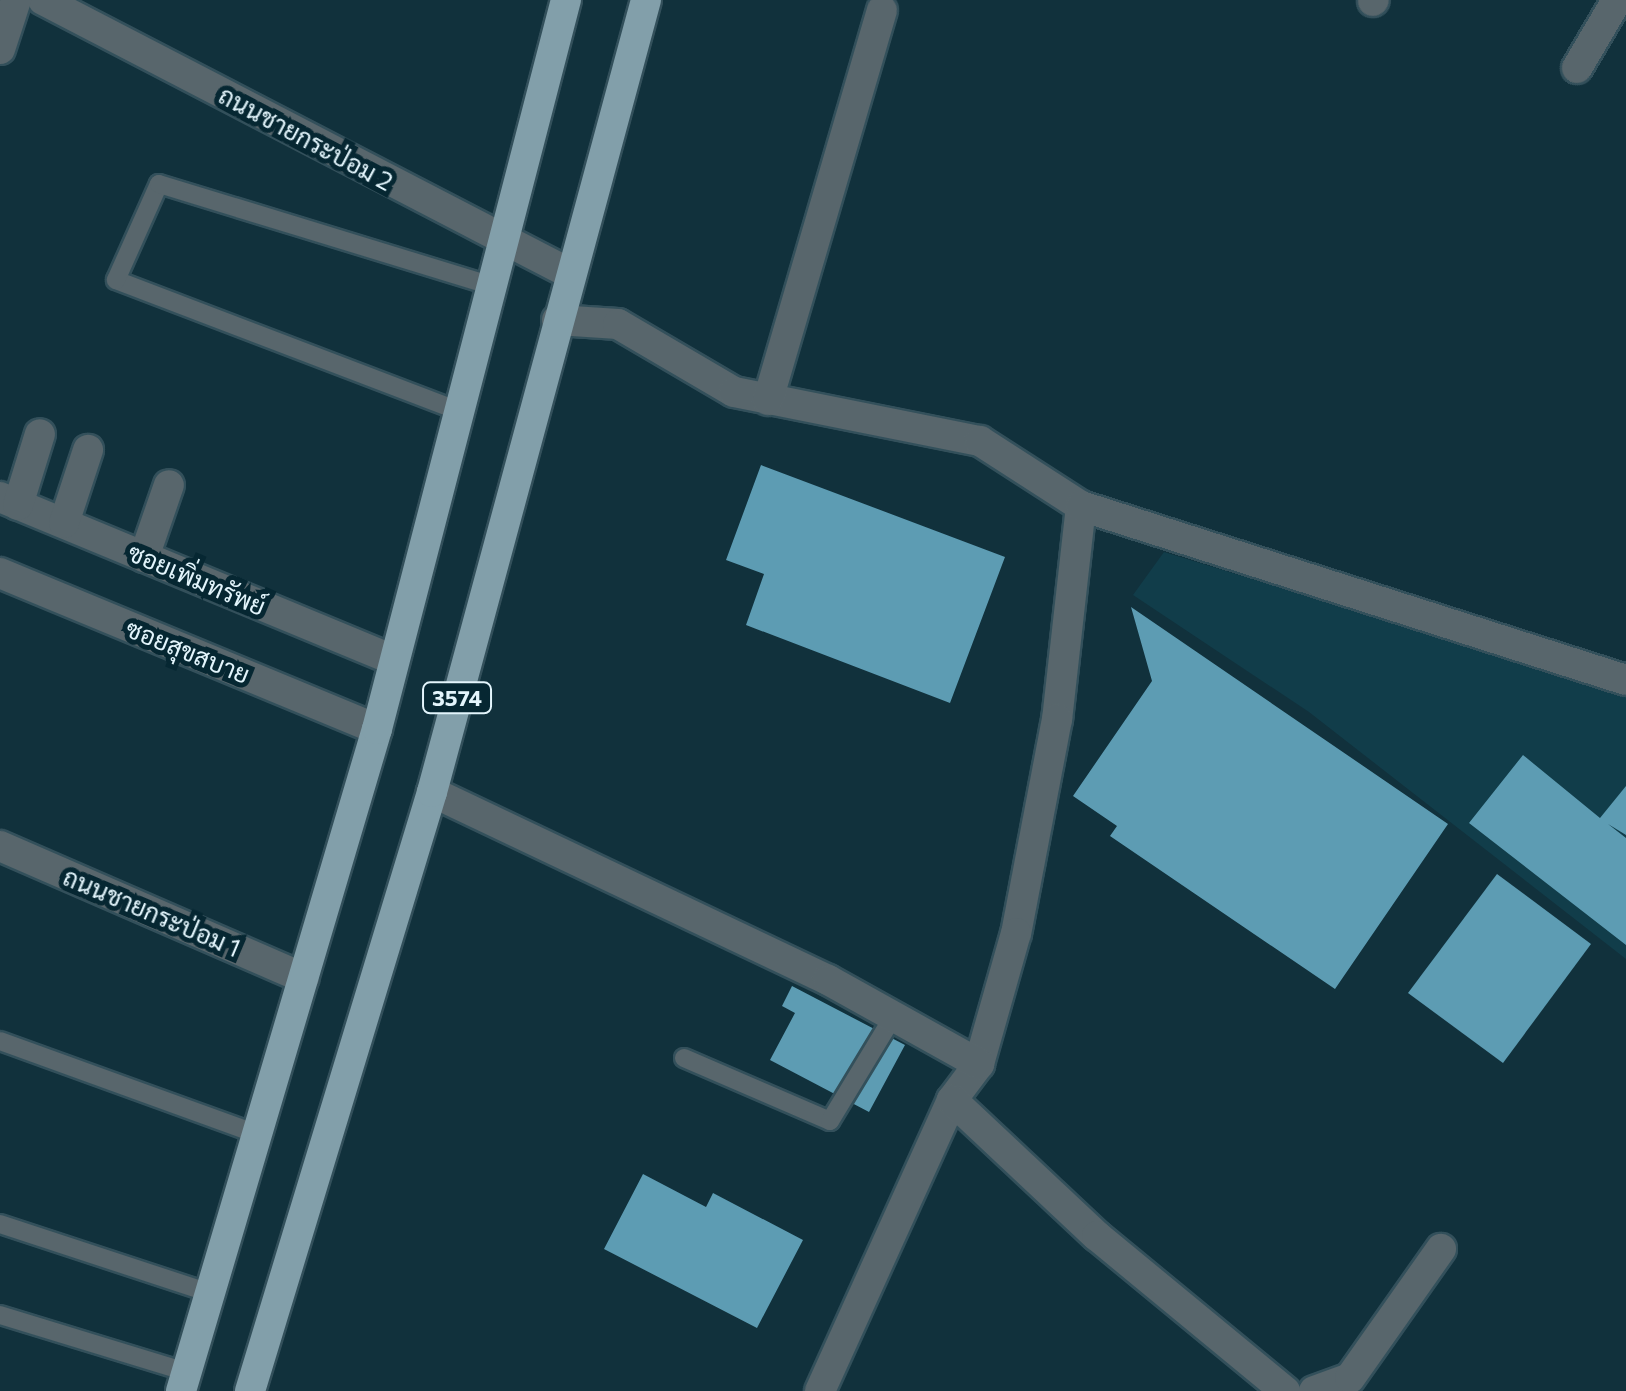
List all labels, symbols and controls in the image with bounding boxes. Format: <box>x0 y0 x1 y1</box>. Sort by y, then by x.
street label: ถนนชายกระป่อม 2 <box>214 79 398 197</box>
street label: ซอยเพิ่มทรัพย์ <box>124 537 270 621</box>
street label: ซอยสุขสบาย <box>122 613 254 689</box>
road number: 3574 <box>422 681 492 715</box>
street label: ถนนชายกระป่อม 1 <box>59 861 245 963</box>

